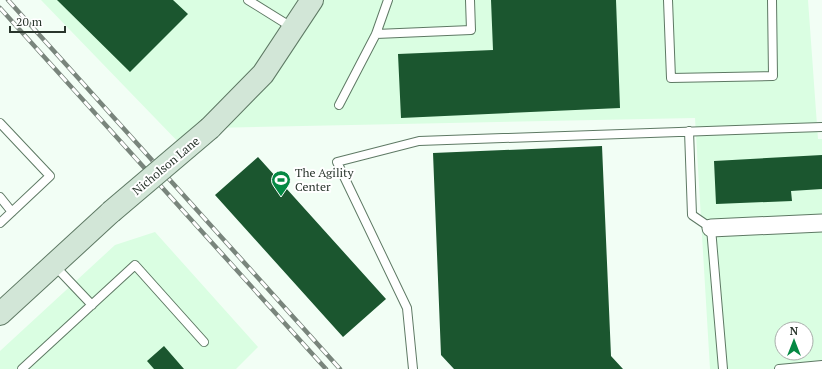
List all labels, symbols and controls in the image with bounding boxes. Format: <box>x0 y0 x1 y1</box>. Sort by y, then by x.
scale bar <box>10 8 65 34</box>
text: 20 m <box>16 14 43 29</box>
street label: Nicholson Lane <box>129 133 202 198</box>
place label: The Agility Center <box>295 165 355 194</box>
sports icon: The Agility Center <box>270 169 292 197</box>
north arrow <box>774 321 814 361</box>
text: N <box>790 324 799 338</box>

